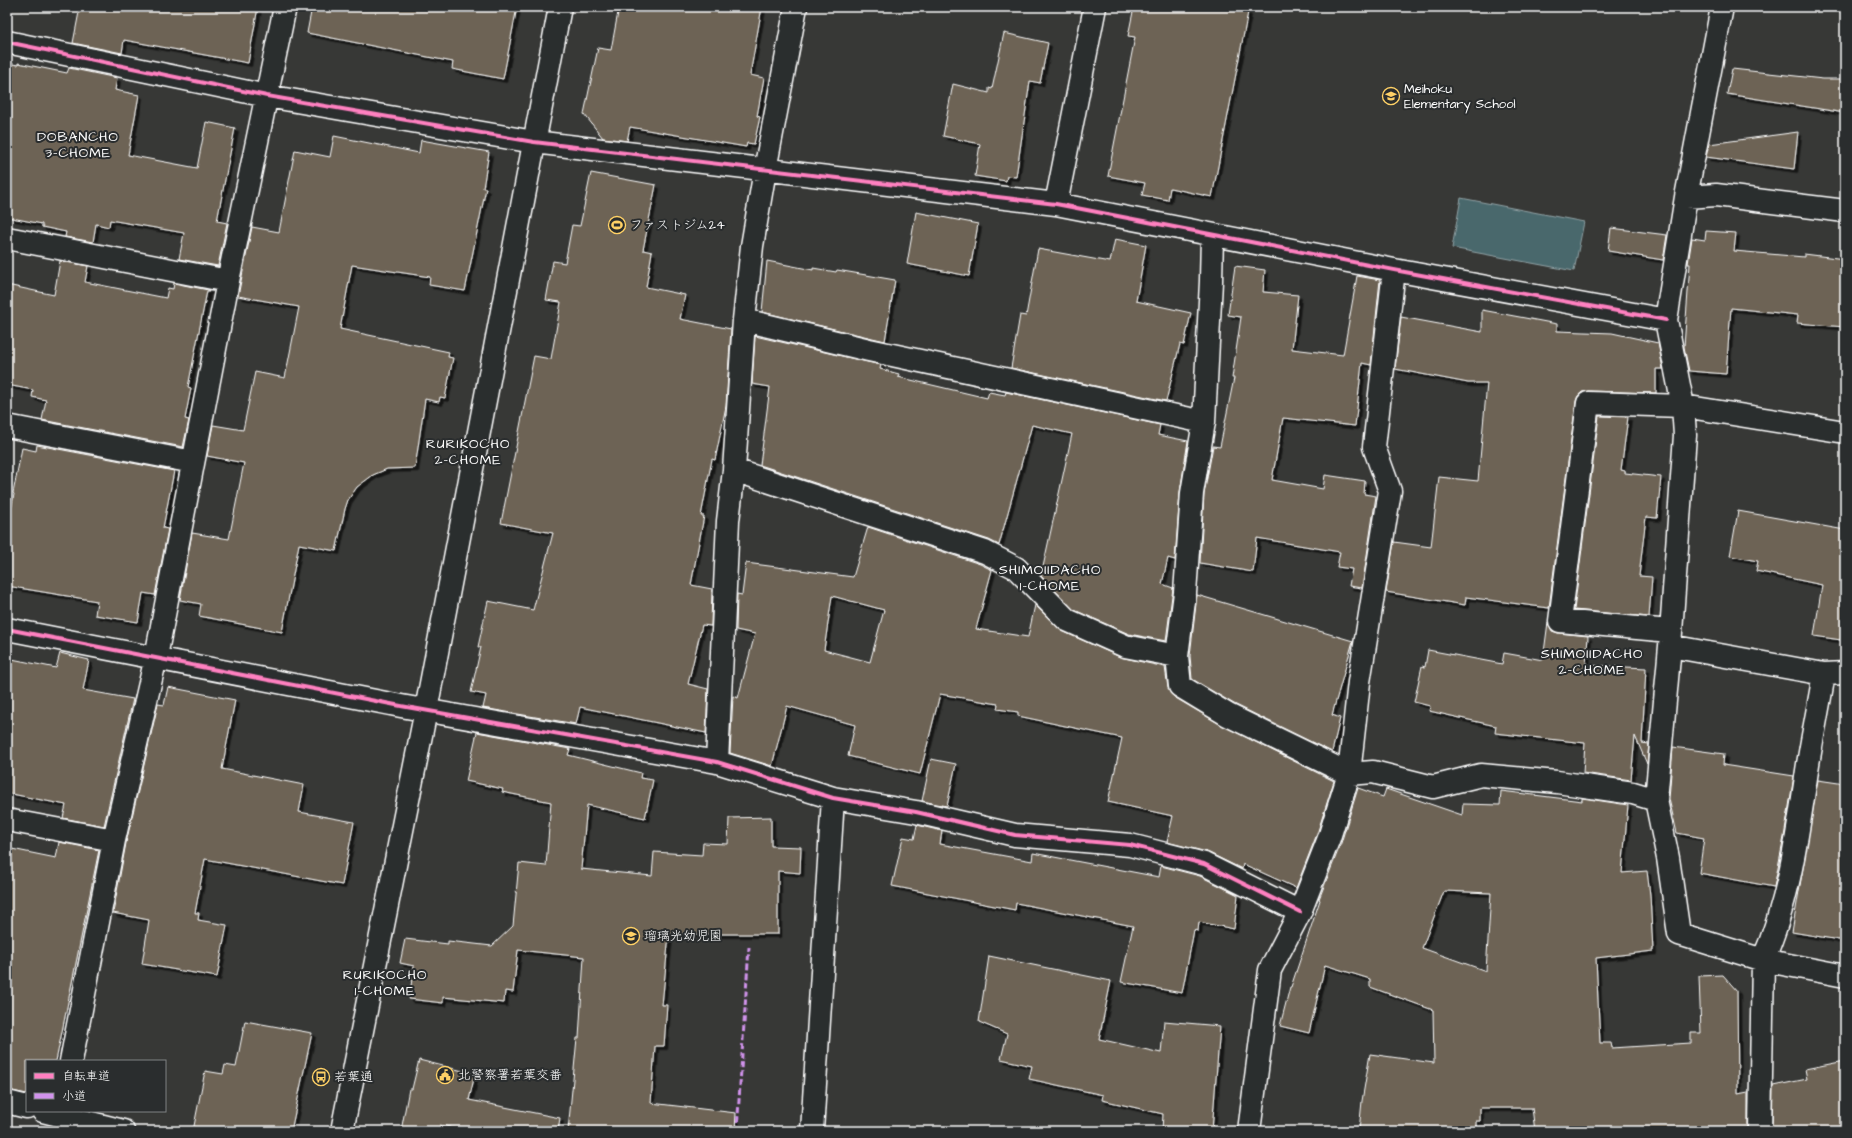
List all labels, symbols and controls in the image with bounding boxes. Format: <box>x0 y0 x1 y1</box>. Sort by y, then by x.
place label: Meihoku Elementary School <box>1404 80 1516 114</box>
school or university icon: Meihoku Elementary School <box>1381 86 1401 106</box>
district label: DOBANCHO 3-CHOME <box>37 127 119 163</box>
sports icon: ファストジム24 <box>607 215 627 235</box>
place label: ファストジム24 <box>630 216 725 234</box>
district label: RURIKOCHO 2-CHOME <box>426 434 510 470</box>
district label: SHIMOIIDACHO 1-CHOME <box>999 560 1101 596</box>
district label: SHIMOIIDACHO 2-CHOME <box>1541 644 1643 680</box>
school or university icon: 瑠璃光幼児園 <box>621 926 641 946</box>
place label: 瑠璃光幼児園 <box>644 927 722 945</box>
district label: RURIKOCHO 1-CHOME <box>343 965 427 1001</box>
legend <box>26 1060 166 1112</box>
public building icon: 北警察署若葉交番 <box>435 1065 455 1085</box>
place label: 北警察署若葉交番 <box>458 1066 562 1084</box>
bus stop icon: 若葉通 <box>311 1067 331 1087</box>
text: 自転車道 <box>62 1068 110 1085</box>
place label: 若葉通 <box>334 1068 373 1086</box>
text: 小道 <box>62 1088 86 1105</box>

